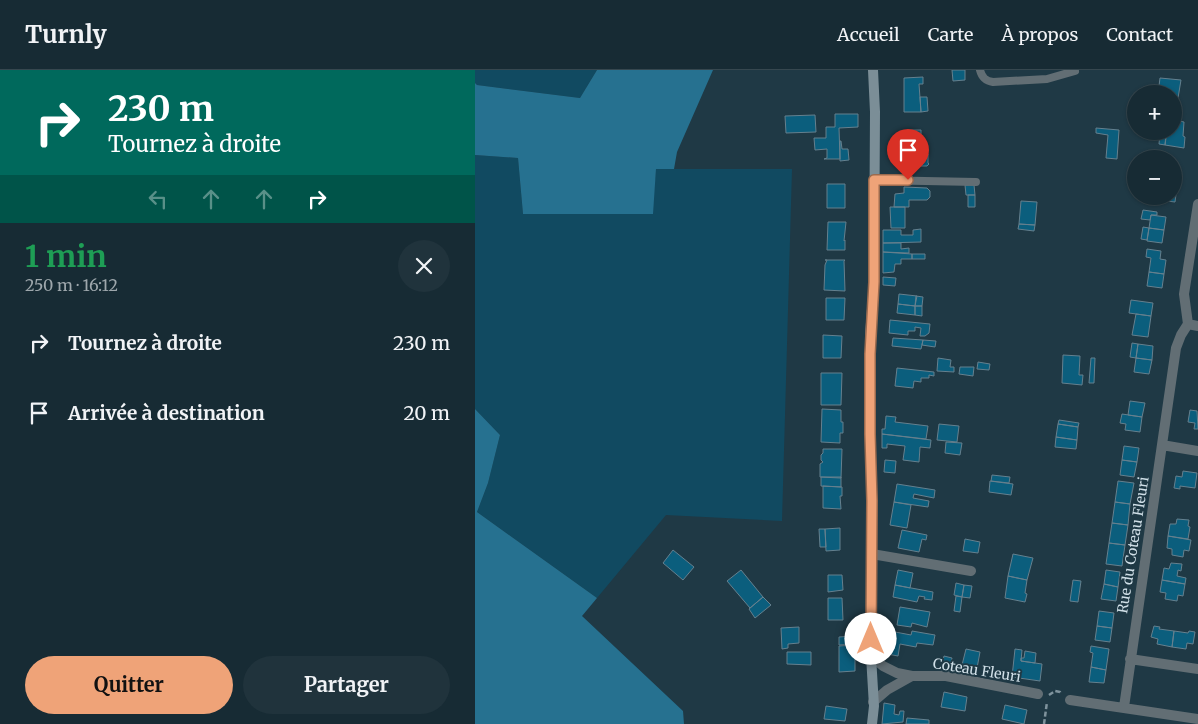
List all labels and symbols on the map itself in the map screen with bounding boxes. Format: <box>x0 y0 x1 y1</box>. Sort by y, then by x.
pin <box>887 129 929 180</box>
street label: Rue du Coteau Fleuri <box>1113 475 1153 615</box>
position arrow <box>844 612 896 664</box>
street label: Coteau Fleuri <box>932 654 1023 686</box>

